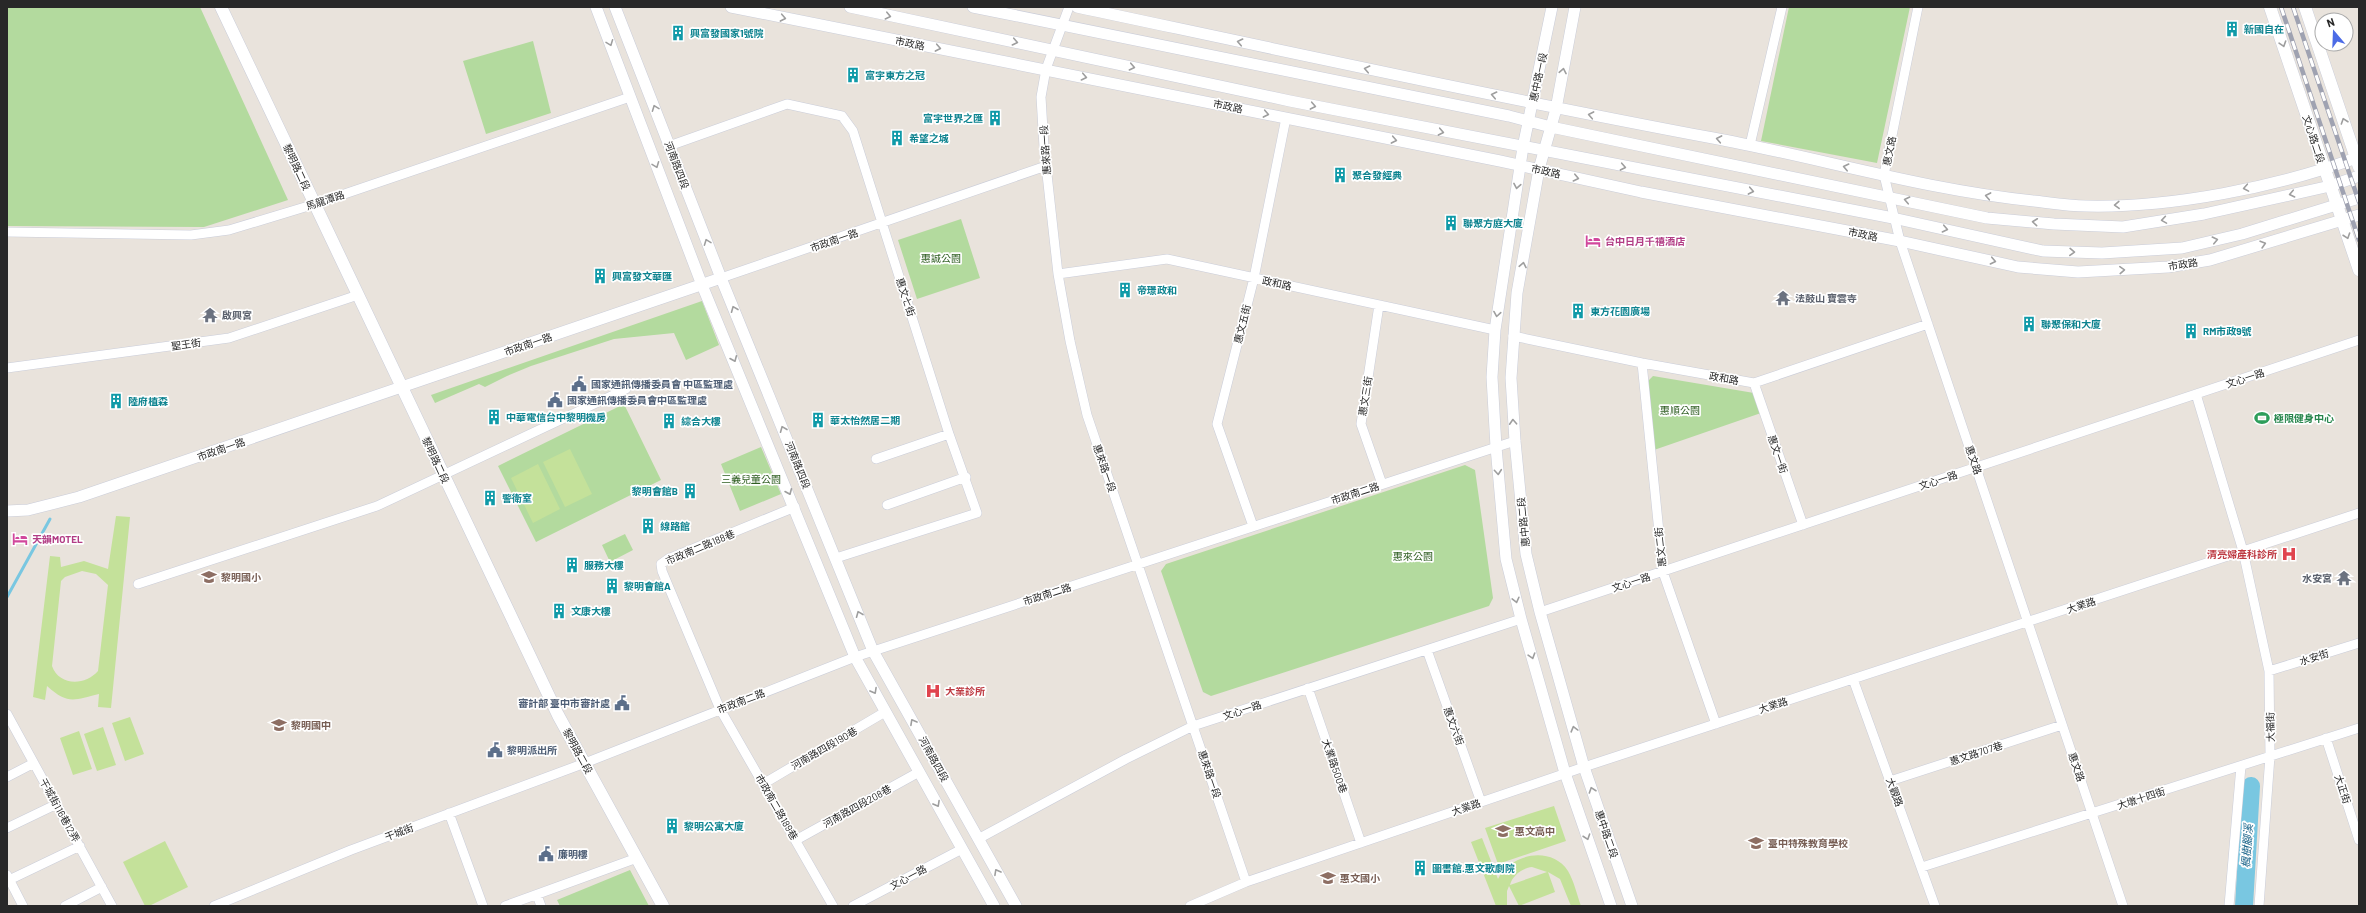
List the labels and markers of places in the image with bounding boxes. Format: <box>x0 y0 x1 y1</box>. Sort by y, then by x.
building icon: 新國自在 <box>2223 20 2241 38</box>
place label: 新國自在 <box>2244 23 2284 35</box>
building icon: 興富發國家1號院 <box>669 24 687 42</box>
place label: 興富發國家1號院 <box>690 27 764 39</box>
building icon: 富宇東方之冠 <box>844 66 862 84</box>
place label: 富宇東方之冠 <box>865 69 925 81</box>
building icon: 富宇世界之匯 <box>986 109 1004 127</box>
place label: 富宇世界之匯 <box>923 112 983 124</box>
building icon: 希望之城 <box>888 129 906 147</box>
place label: 希望之城 <box>909 132 949 144</box>
building icon: 聚合發經典 <box>1331 166 1349 184</box>
place label: 聚合發經典 <box>1352 169 1402 181</box>
building icon: 聯聚方庭大廈 <box>1442 214 1460 232</box>
place label: 聯聚方庭大廈 <box>1463 217 1523 229</box>
hotel icon: 台中日月千禧酒店 <box>1584 232 1602 250</box>
place label: 台中日月千禧酒店 <box>1605 235 1685 247</box>
building icon: 興富發文華匯 <box>591 267 609 285</box>
place label: 興富發文華匯 <box>612 270 672 282</box>
building icon: 帝璟政和 <box>1116 281 1134 299</box>
place label: 帝璟政和 <box>1137 284 1177 296</box>
temple icon: 法鼓山 寶雲寺 <box>1774 289 1792 307</box>
place label: 法鼓山 寶雲寺 <box>1795 292 1857 304</box>
building icon: 東方花園廣場 <box>1569 302 1587 320</box>
place label: 東方花園廣場 <box>1590 305 1650 317</box>
temple icon: 啟興宮 <box>201 306 219 324</box>
place label: 啟興宮 <box>222 309 252 321</box>
building icon: 聯聚保和大廈 <box>2020 315 2038 333</box>
place label: 聯聚保和大廈 <box>2041 318 2101 330</box>
building icon: RM市政9號 <box>2182 322 2200 340</box>
place label: RM市政9號 <box>2203 325 2252 337</box>
public building icon: 國家通訊傳播委員會 中區監理處 <box>570 375 588 393</box>
place label: 國家通訊傳播委員會 中區監理處 <box>591 378 733 390</box>
public building icon: 國家通訊傳播委員會中區監理處 <box>546 391 564 409</box>
building icon: 陸府植森 <box>107 392 125 410</box>
place label: 國家通訊傳播委員會中區監理處 <box>567 394 707 406</box>
place label: 陸府植森 <box>128 395 168 407</box>
building icon: 中華電信台中黎明機房 <box>485 408 503 426</box>
sports icon: 極限健身中心 <box>2253 409 2271 427</box>
place label: 中華電信台中黎明機房 <box>506 411 606 423</box>
building icon: 華太怡然居二期 <box>809 411 827 429</box>
building icon: 綜合大樓 <box>660 412 678 430</box>
place label: 極限健身中心 <box>2273 412 2334 424</box>
place label: 華太怡然居二期 <box>830 414 900 426</box>
place label: 綜合大樓 <box>681 415 721 427</box>
building icon: 黎明會館B <box>681 482 699 500</box>
place label: 黎明會館B <box>632 485 678 497</box>
building icon: 警衛室 <box>481 489 499 507</box>
place label: 警衛室 <box>502 492 532 504</box>
building icon: 線路館 <box>639 517 657 535</box>
place label: 線路館 <box>660 520 690 532</box>
hotel icon: 天韻MOTEL <box>11 530 29 548</box>
place label: 天韻MOTEL <box>32 533 83 545</box>
hospital icon: 清亮婦產科診所 <box>2280 545 2298 563</box>
place label: 清亮婦產科診所 <box>2207 548 2277 560</box>
building icon: 服務大樓 <box>563 556 581 574</box>
place label: 服務大樓 <box>584 559 624 571</box>
school or university icon: 黎明國小 <box>200 568 218 586</box>
temple icon: 水安宮 <box>2335 569 2353 587</box>
place label: 黎明國小 <box>221 571 262 583</box>
place label: 水安宮 <box>2302 572 2332 584</box>
building icon: 黎明會館A <box>603 577 621 595</box>
place label: 黎明會館A <box>624 580 671 592</box>
building icon: 文康大樓 <box>550 602 568 620</box>
place label: 文康大樓 <box>571 605 611 617</box>
hospital icon: 大業診所 <box>924 682 942 700</box>
place label: 大業診所 <box>945 685 985 697</box>
public building icon: 審計部 臺中市審計處 <box>613 694 631 712</box>
place label: 審計部 臺中市審計處 <box>518 697 610 709</box>
school or university icon: 黎明國中 <box>270 716 288 734</box>
place label: 黎明國中 <box>291 719 331 731</box>
public building icon: 黎明派出所 <box>486 741 504 759</box>
place label: 黎明派出所 <box>507 744 557 756</box>
building icon: 黎明公寓大廈 <box>663 817 681 835</box>
place label: 黎明公寓大廈 <box>684 820 744 832</box>
school or university icon: 惠文高中 <box>1494 822 1512 840</box>
place label: 惠文高中 <box>1515 825 1555 837</box>
school or university icon: 臺中特殊教育學校 <box>1747 834 1765 852</box>
place label: 臺中特殊教育學校 <box>1768 837 1848 849</box>
public building icon: 廉明樓 <box>537 845 555 863</box>
place label: 廉明樓 <box>558 848 588 860</box>
building icon: 圖書館.惠文歌劇院 <box>1411 859 1429 877</box>
place label: 圖書館.惠文歌劇院 <box>1432 862 1515 874</box>
school or university icon: 惠文國小 <box>1319 869 1337 887</box>
place label: 惠文國小 <box>1340 872 1381 884</box>

